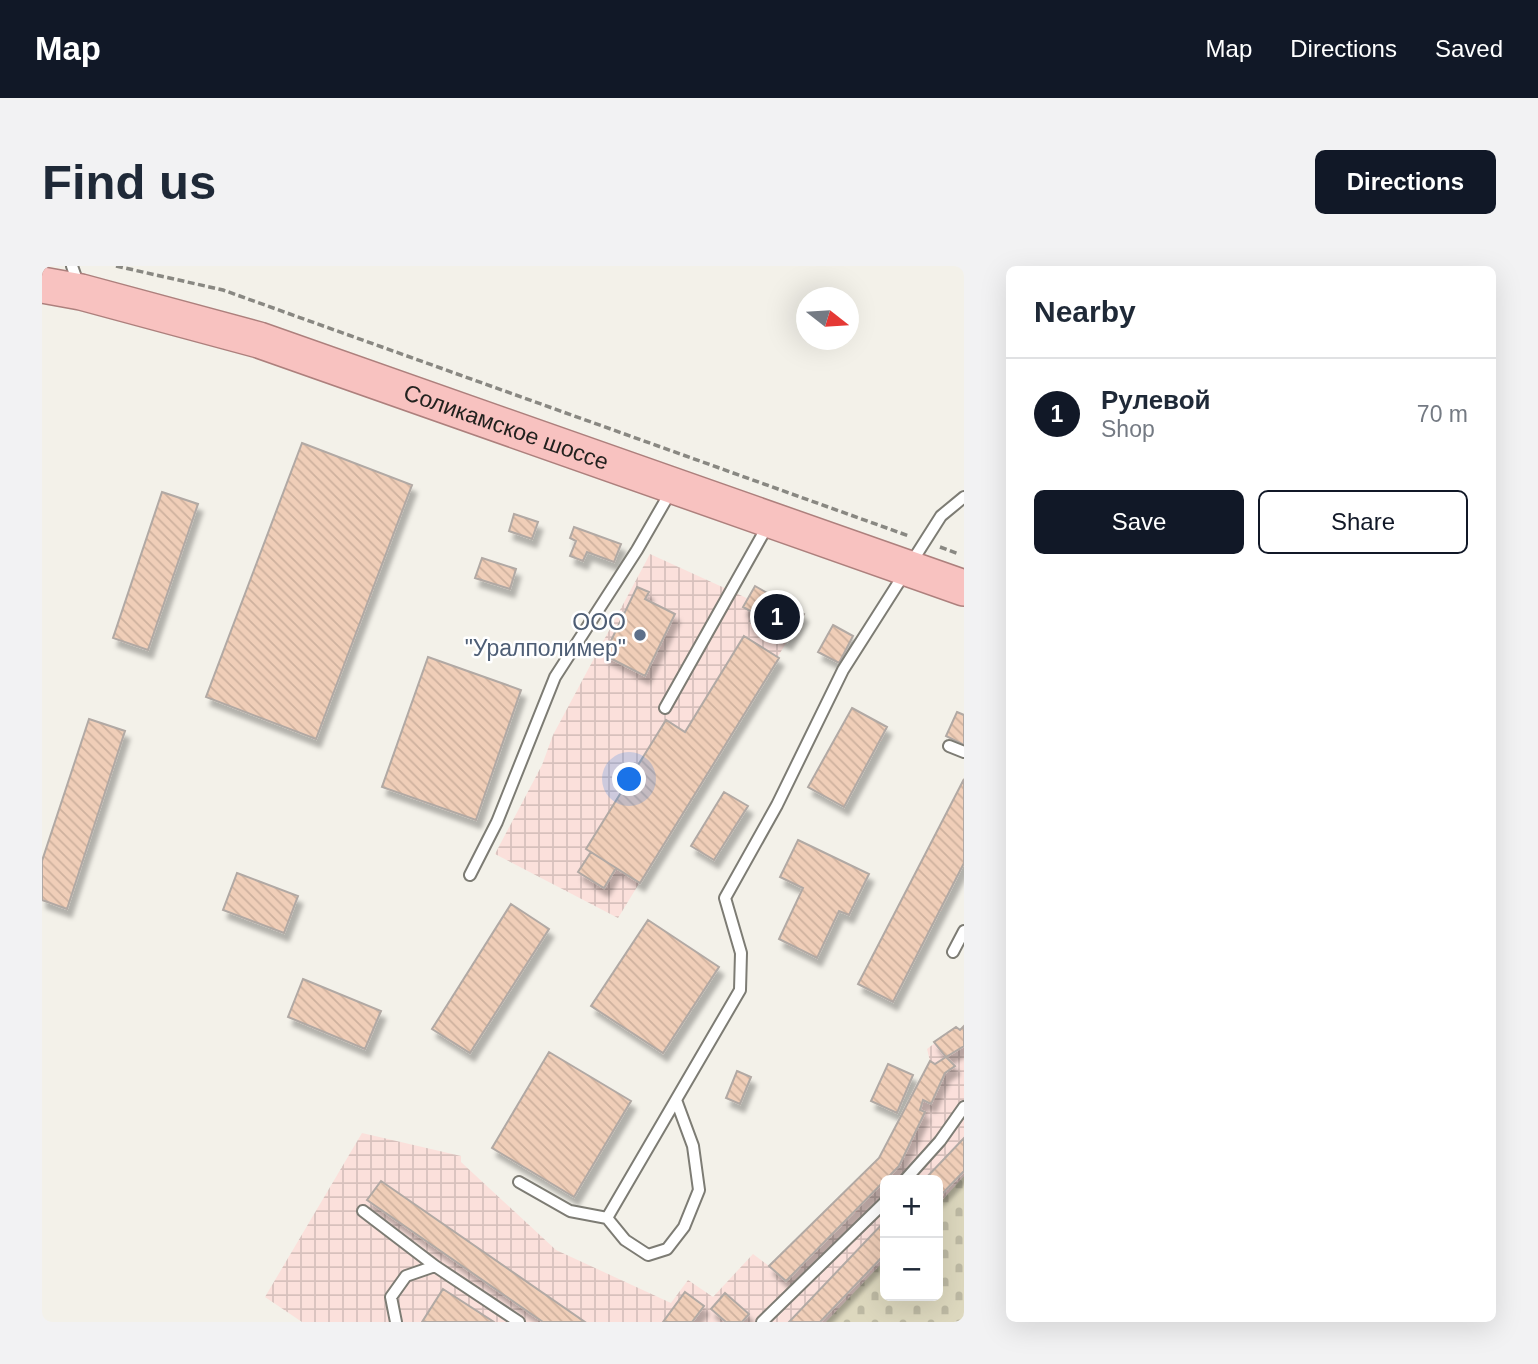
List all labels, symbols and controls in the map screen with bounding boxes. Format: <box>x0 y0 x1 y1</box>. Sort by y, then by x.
text: Map <box>35 30 101 67</box>
text: Map <box>1206 35 1252 62</box>
text: Directions <box>1290 35 1397 62</box>
text: Saved <box>1435 35 1503 62</box>
button: Directions <box>1315 150 1496 214</box>
text: Find us <box>42 155 216 209</box>
north arrow <box>796 287 859 350</box>
text: Nearby <box>1034 295 1136 328</box>
street label: Соликамское шоссе <box>400 379 612 475</box>
text: Рулевой <box>1101 385 1211 415</box>
text: 1 <box>1051 401 1063 427</box>
text: 70 m <box>1417 401 1468 427</box>
text: Shop <box>1101 416 1155 442</box>
button: Save <box>1034 490 1244 554</box>
button: Share <box>1258 490 1468 554</box>
pin: 1 <box>754 591 800 643</box>
place label: OOO "Уралполимер" <box>465 609 626 661</box>
marker: OOO "Уралполимер" <box>632 627 648 643</box>
your location <box>612 762 646 796</box>
map controls <box>880 1175 943 1301</box>
button: + <box>880 1175 943 1238</box>
button: − <box>880 1238 943 1301</box>

